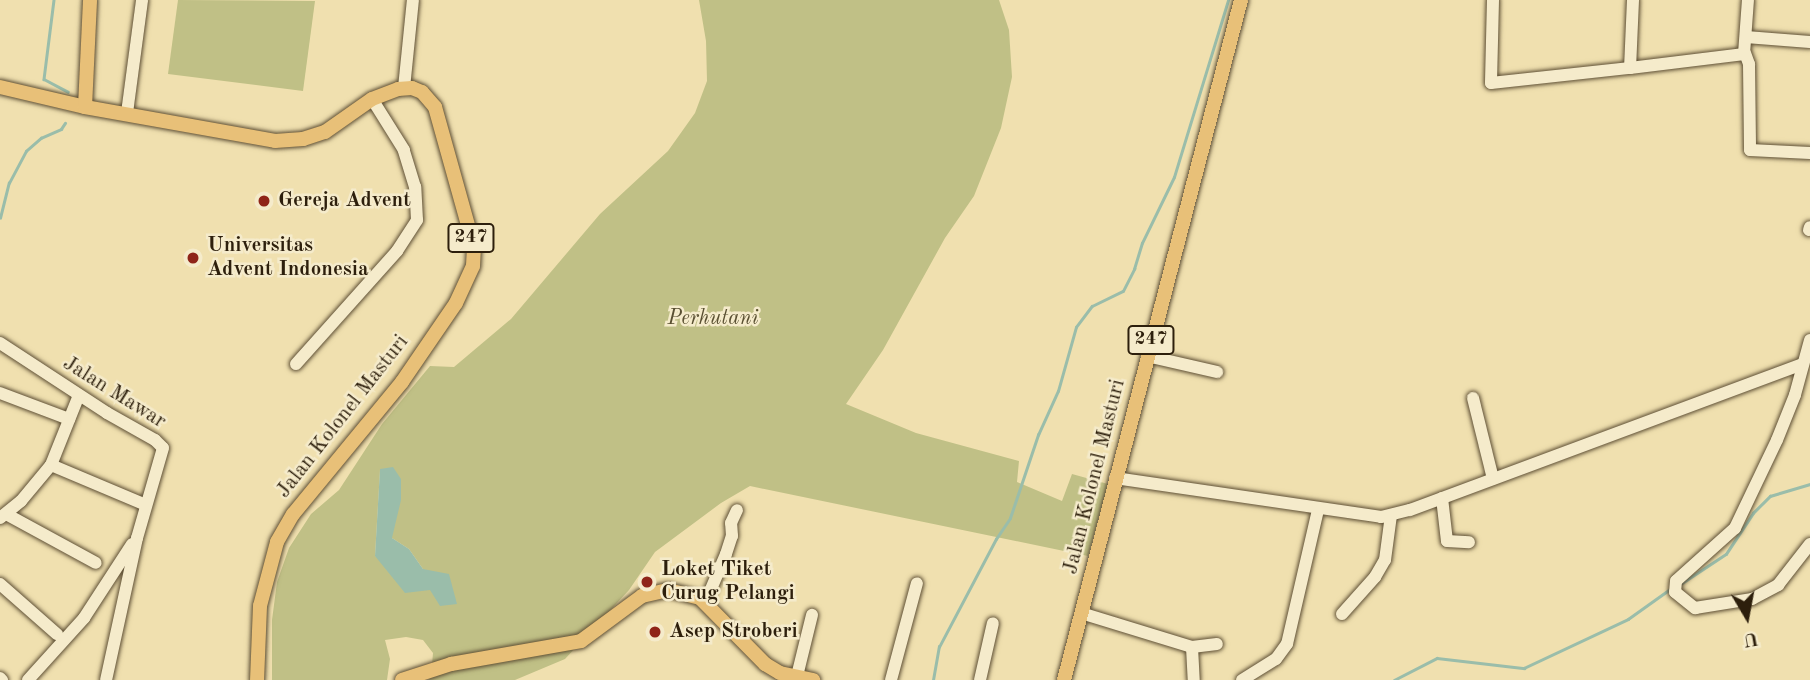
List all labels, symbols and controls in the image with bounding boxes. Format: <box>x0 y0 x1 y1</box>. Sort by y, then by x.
place label: Gereja Advent <box>278 188 411 214</box>
marker: Gereja Advent <box>256 193 272 209</box>
road number: 247 <box>447 222 496 254</box>
place label: Universitas Advent Indonesia <box>207 233 369 283</box>
marker: Universitas Advent Indonesia <box>185 250 201 266</box>
park label: Perhutani <box>667 306 759 332</box>
road number: 247 <box>1126 324 1176 356</box>
street label: Jalan Kolonel Masturi <box>272 331 414 503</box>
street label: Jalan Mawar <box>58 351 170 435</box>
street label: Jalan Kolonel Masturi <box>1059 377 1131 577</box>
place label: Loket Tiket Curug Pelangi <box>661 557 795 607</box>
marker: Loket Tiket Curug Pelangi <box>639 574 655 590</box>
north arrow <box>1712 582 1782 652</box>
place label: Asep Stroberi <box>669 619 798 645</box>
marker: Asep Stroberi <box>647 624 663 640</box>
text: U <box>1742 628 1760 649</box>

